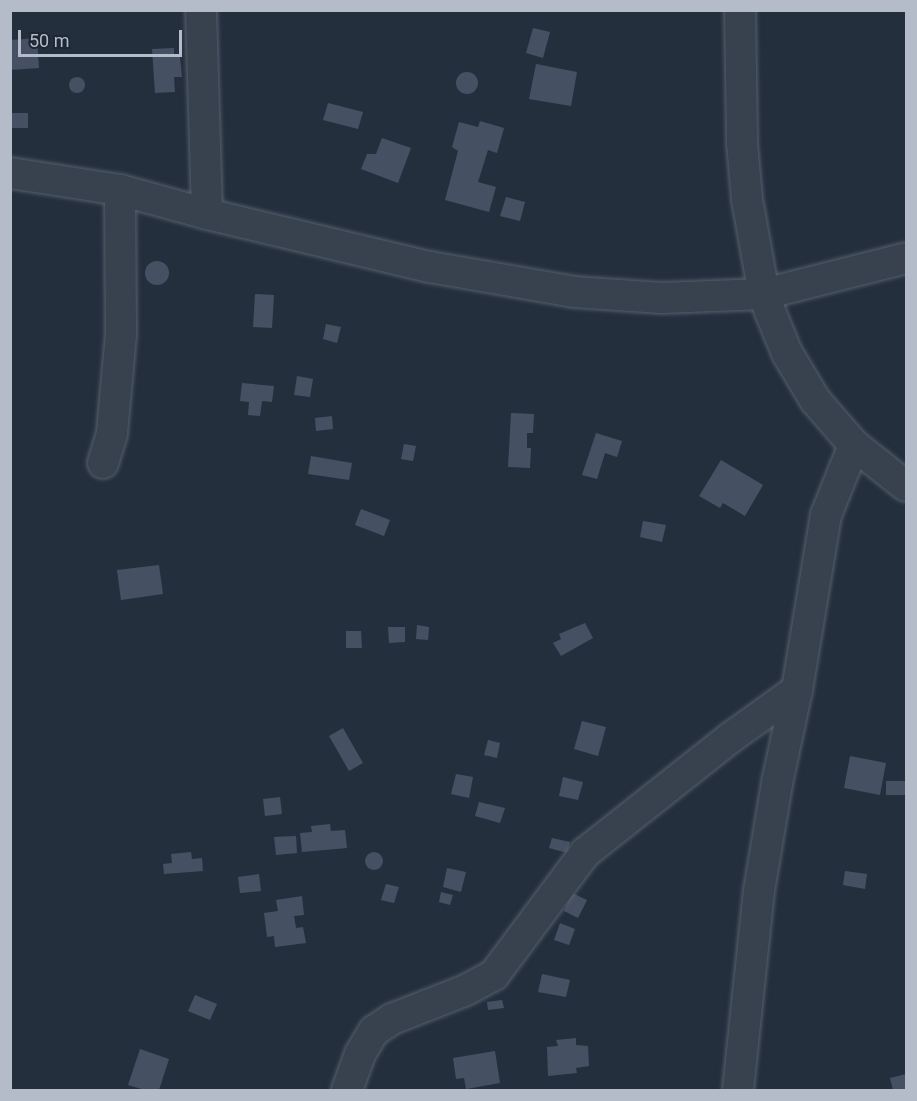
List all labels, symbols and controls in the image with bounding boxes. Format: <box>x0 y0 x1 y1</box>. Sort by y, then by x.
scale bar <box>21 18 184 56</box>
text: 50 m <box>29 30 69 51</box>

